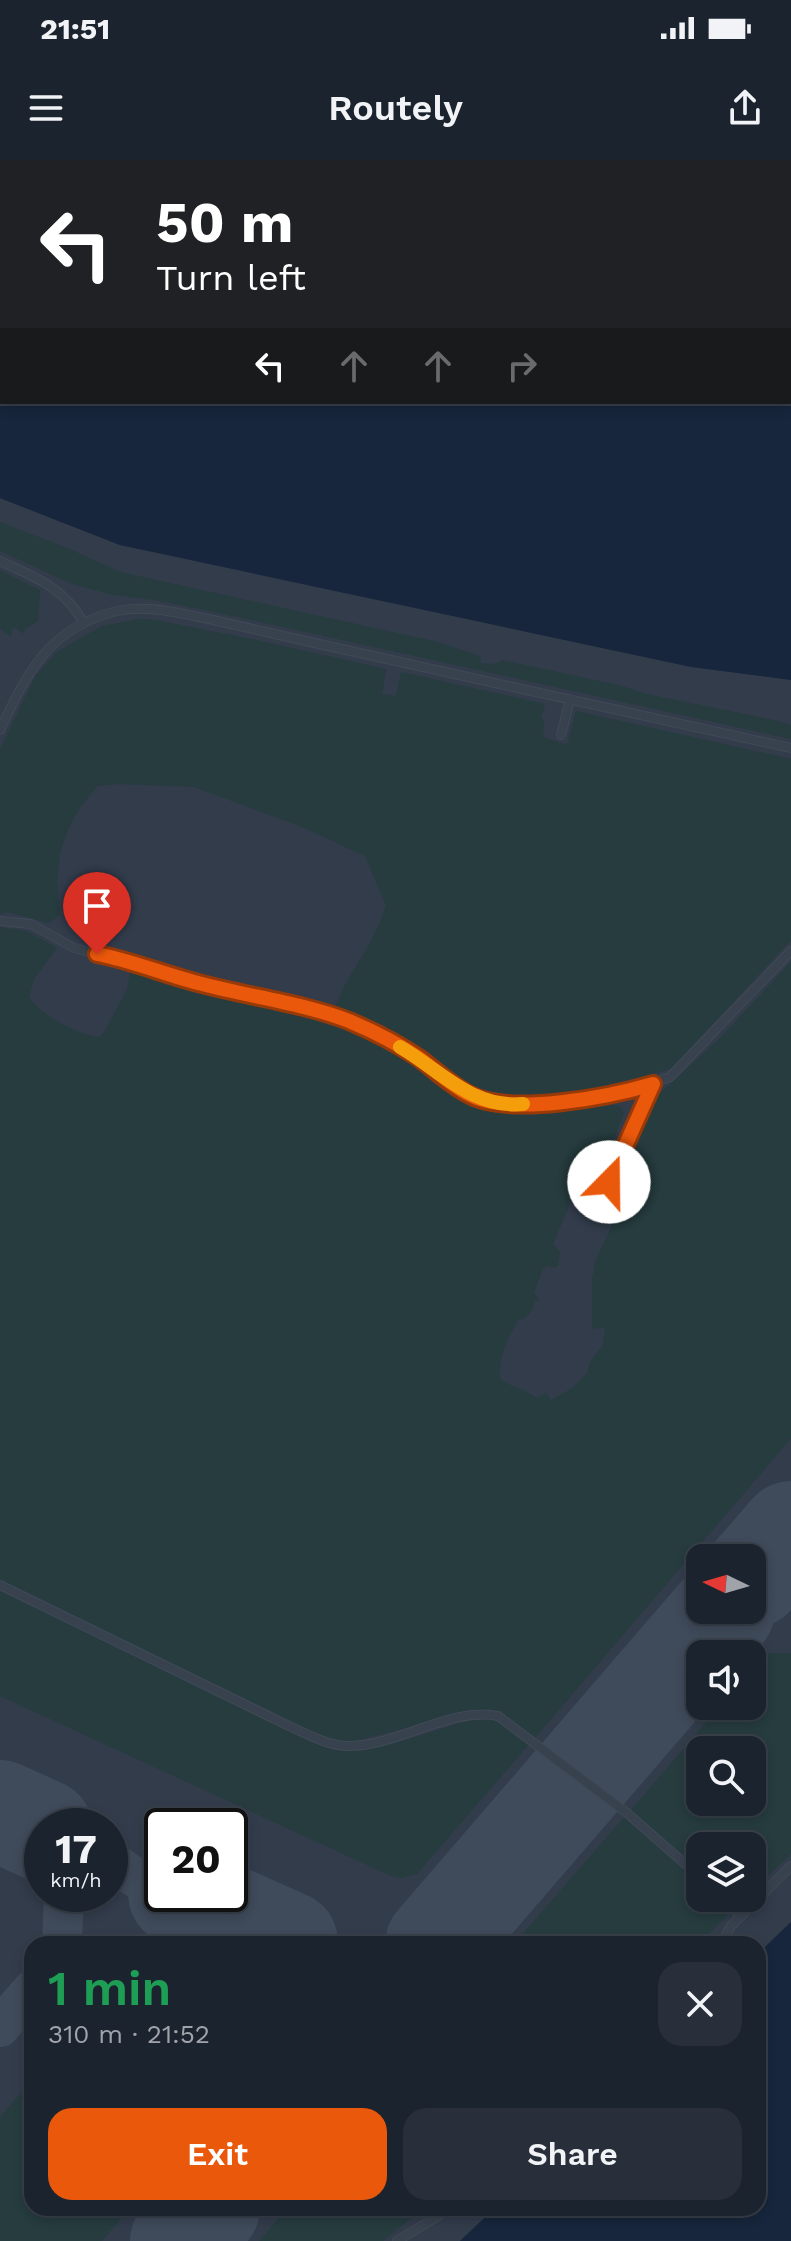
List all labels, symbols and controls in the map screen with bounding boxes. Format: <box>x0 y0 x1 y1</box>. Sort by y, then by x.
text: 21:51 <box>40 11 110 46</box>
icon: menu <box>24 86 68 130</box>
icon: share <box>723 86 767 130</box>
text: Routely <box>328 87 463 129</box>
text: 50 m <box>156 190 293 256</box>
icon: left <box>24 192 128 296</box>
text: Turn left <box>156 257 306 299</box>
icon: left <box>248 344 292 388</box>
icon: ahead <box>332 344 376 388</box>
icon: ahead <box>416 344 460 388</box>
icon: right <box>500 344 544 388</box>
pin <box>63 872 131 954</box>
icon: arrive <box>75 884 119 928</box>
position arrow <box>567 1140 651 1224</box>
north arrow <box>686 1544 766 1624</box>
map controls <box>686 1544 766 1912</box>
button: sound <box>686 1640 766 1720</box>
button: search <box>686 1736 766 1816</box>
speed limit sign: 20 <box>144 1808 248 1912</box>
text: 17 <box>55 1826 97 1873</box>
button: layers <box>686 1832 766 1912</box>
text: km/h <box>50 1868 102 1892</box>
text: 1 min <box>48 1960 171 2017</box>
button: close <box>658 1962 742 2046</box>
text: 310 m · 21:52 <box>48 2019 210 2049</box>
button: Exit <box>48 2108 387 2200</box>
button: Share <box>403 2108 742 2200</box>

